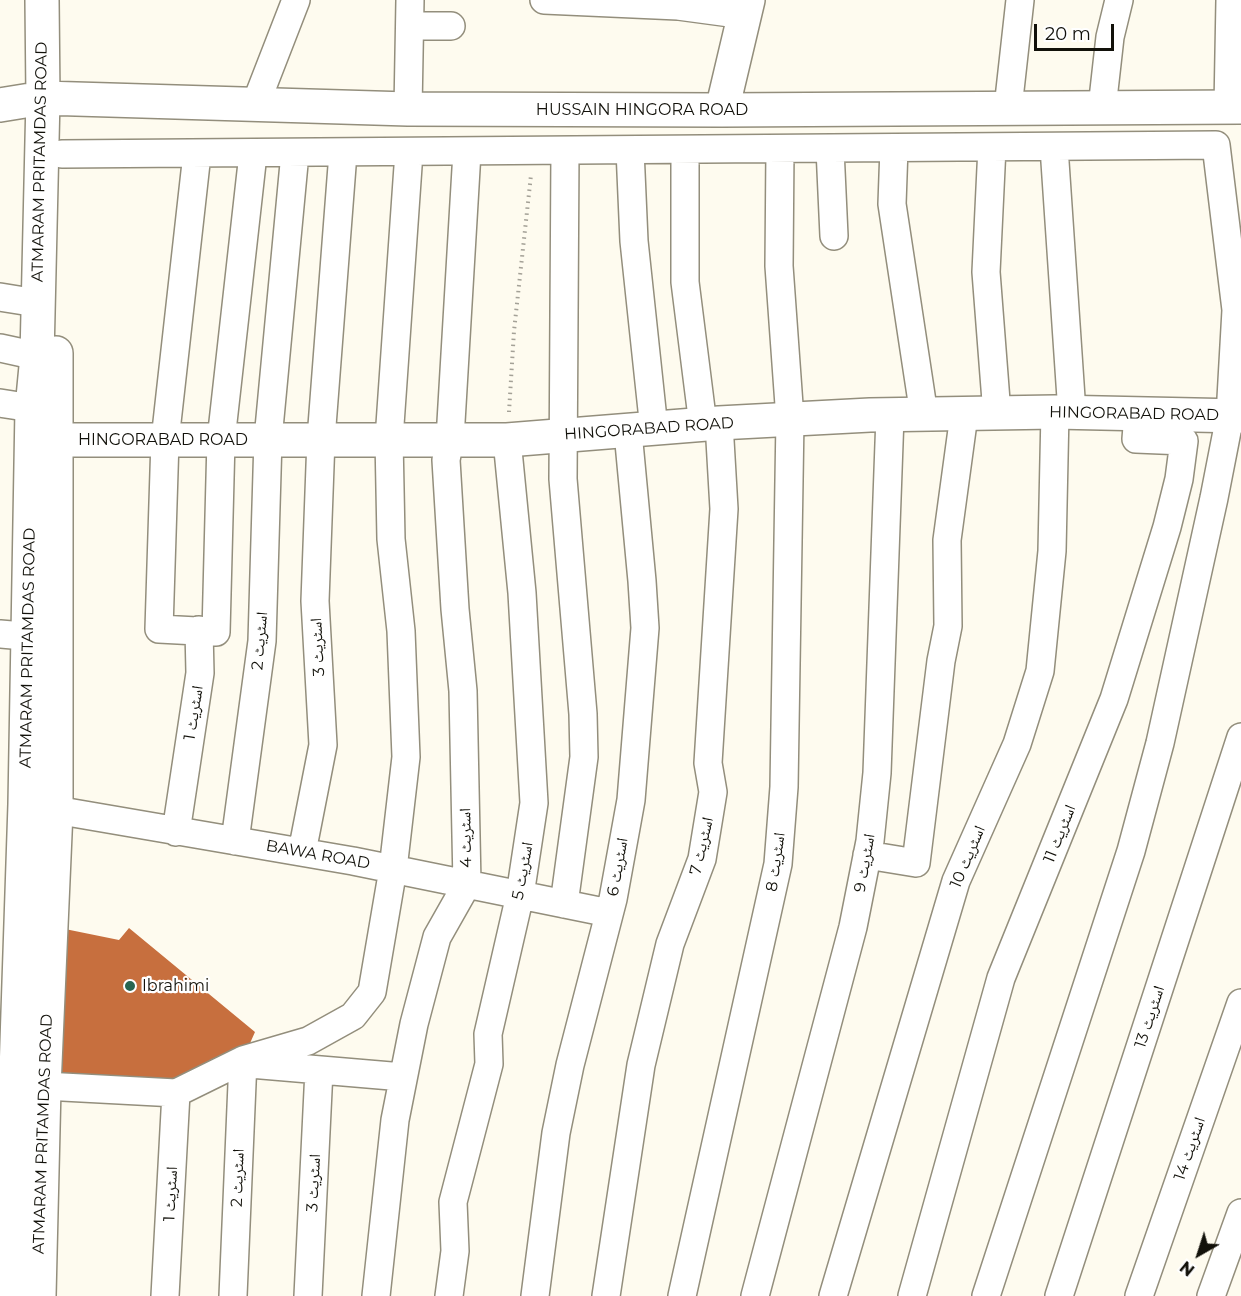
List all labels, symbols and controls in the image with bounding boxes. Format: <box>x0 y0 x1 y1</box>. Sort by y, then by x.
scale bar <box>1037 12 1116 50</box>
text: 20 m <box>1045 23 1091 45</box>
street label: ATMARAM PRITAMDAS ROAD <box>28 42 52 282</box>
street label: HUSSAIN HINGORA ROAD <box>536 100 748 120</box>
street label: HINGORABAD ROAD <box>1049 403 1219 425</box>
street label: HINGORABAD ROAD <box>564 413 734 445</box>
street label: HINGORABAD ROAD <box>78 430 248 450</box>
street label: ATMARAM PRITAMDAS ROAD <box>16 528 40 768</box>
street label: اسٹریٹ 2 <box>248 611 272 671</box>
street label: اسٹریٹ 3 <box>307 617 329 677</box>
street label: اسٹریٹ 1 <box>180 684 208 742</box>
street label: اسٹریٹ 11 <box>1040 802 1080 866</box>
street label: اسٹریٹ 4 <box>456 808 476 868</box>
street label: اسٹریٹ 7 <box>686 815 718 877</box>
street label: اسٹریٹ 10 <box>946 823 990 891</box>
street label: اسٹریٹ 8 <box>762 831 790 893</box>
street label: اسٹریٹ 9 <box>850 832 880 894</box>
street label: BAWA ROAD <box>264 836 372 874</box>
street label: اسٹریٹ 6 <box>603 836 633 898</box>
street label: اسٹریٹ 5 <box>508 841 538 901</box>
place label: Ibrahimi <box>142 976 209 996</box>
marker: Ibrahimi <box>123 979 137 993</box>
street label: اسٹریٹ 13 <box>1131 984 1169 1050</box>
street label: ATMARAM PRITAMDAS ROAD <box>29 1013 57 1255</box>
street label: اسٹریٹ 14 <box>1170 1115 1210 1183</box>
street label: اسٹریٹ 2 <box>227 1148 249 1208</box>
street label: اسٹریٹ 3 <box>303 1153 325 1213</box>
street label: اسٹریٹ 1 <box>160 1166 182 1222</box>
north arrow <box>1169 1224 1229 1284</box>
text: N <box>1176 1257 1198 1280</box>

